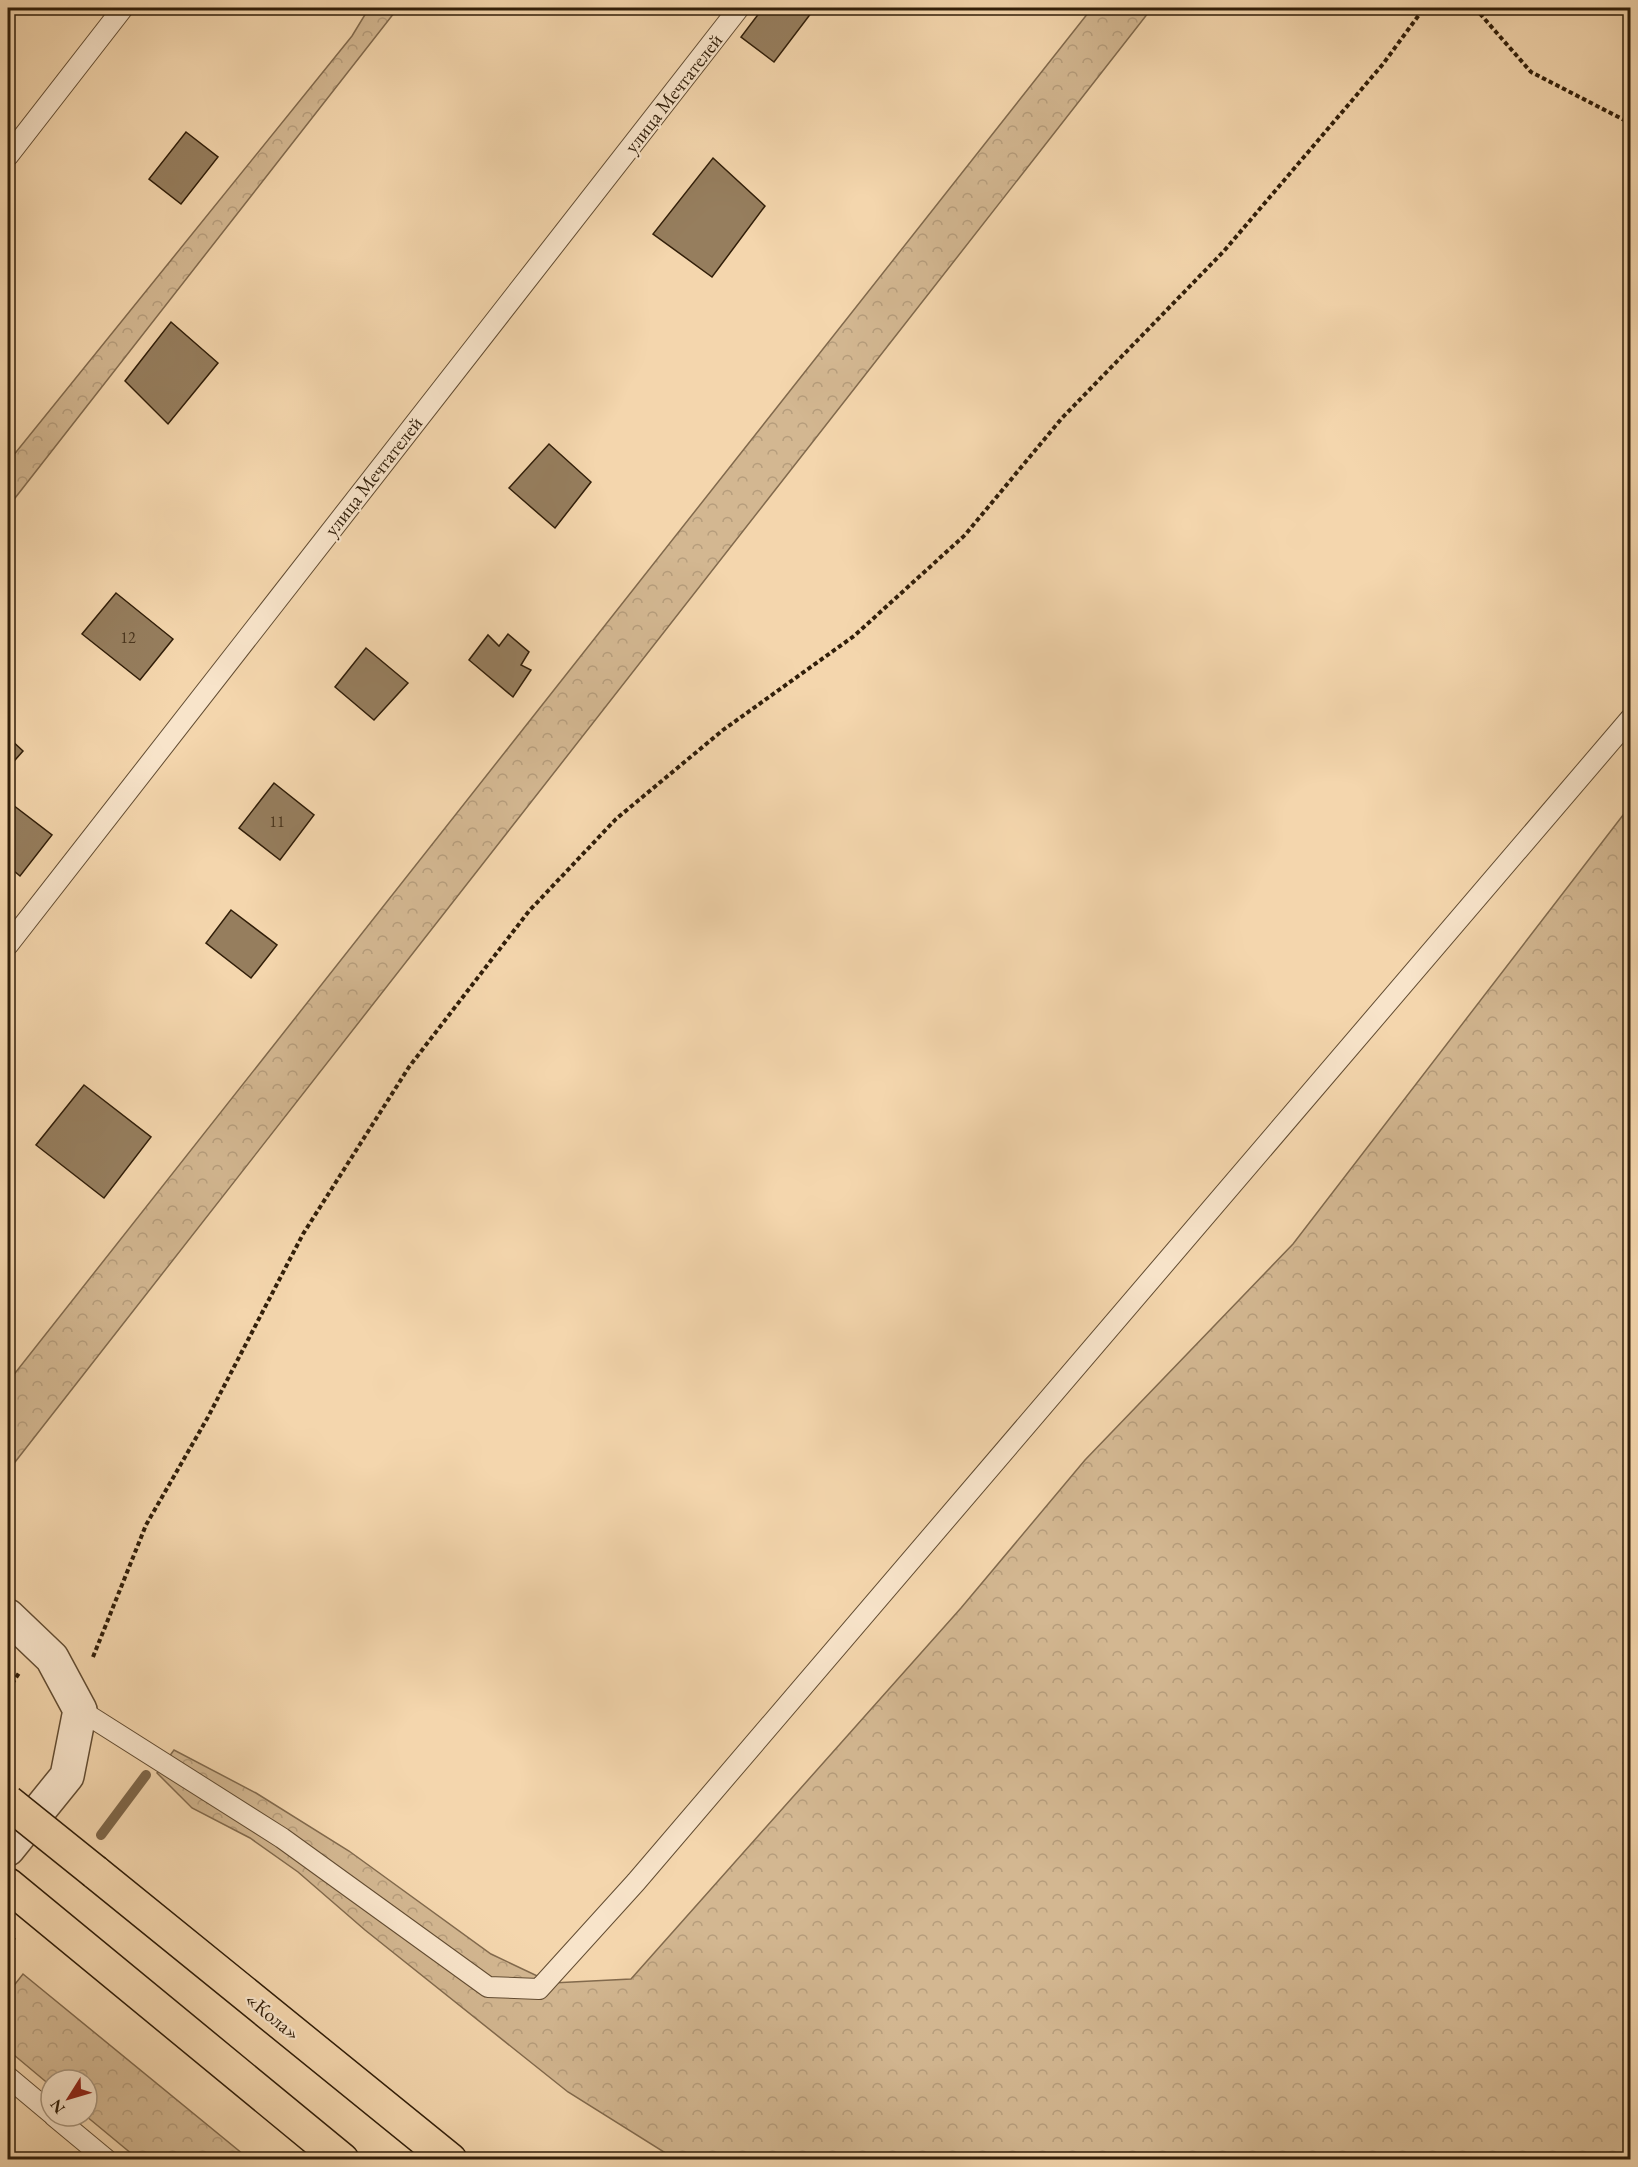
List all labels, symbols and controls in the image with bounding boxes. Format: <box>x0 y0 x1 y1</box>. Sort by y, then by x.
street label: улица Мечтателей <box>618 27 728 158</box>
street label: улица Мечтателей <box>318 410 428 541</box>
house number: 12 <box>120 627 136 648</box>
house number: 11 <box>269 811 285 832</box>
street label: «Кола» <box>240 1986 306 2046</box>
north arrow <box>39 2068 99 2128</box>
text: N <box>45 2095 70 2118</box>

